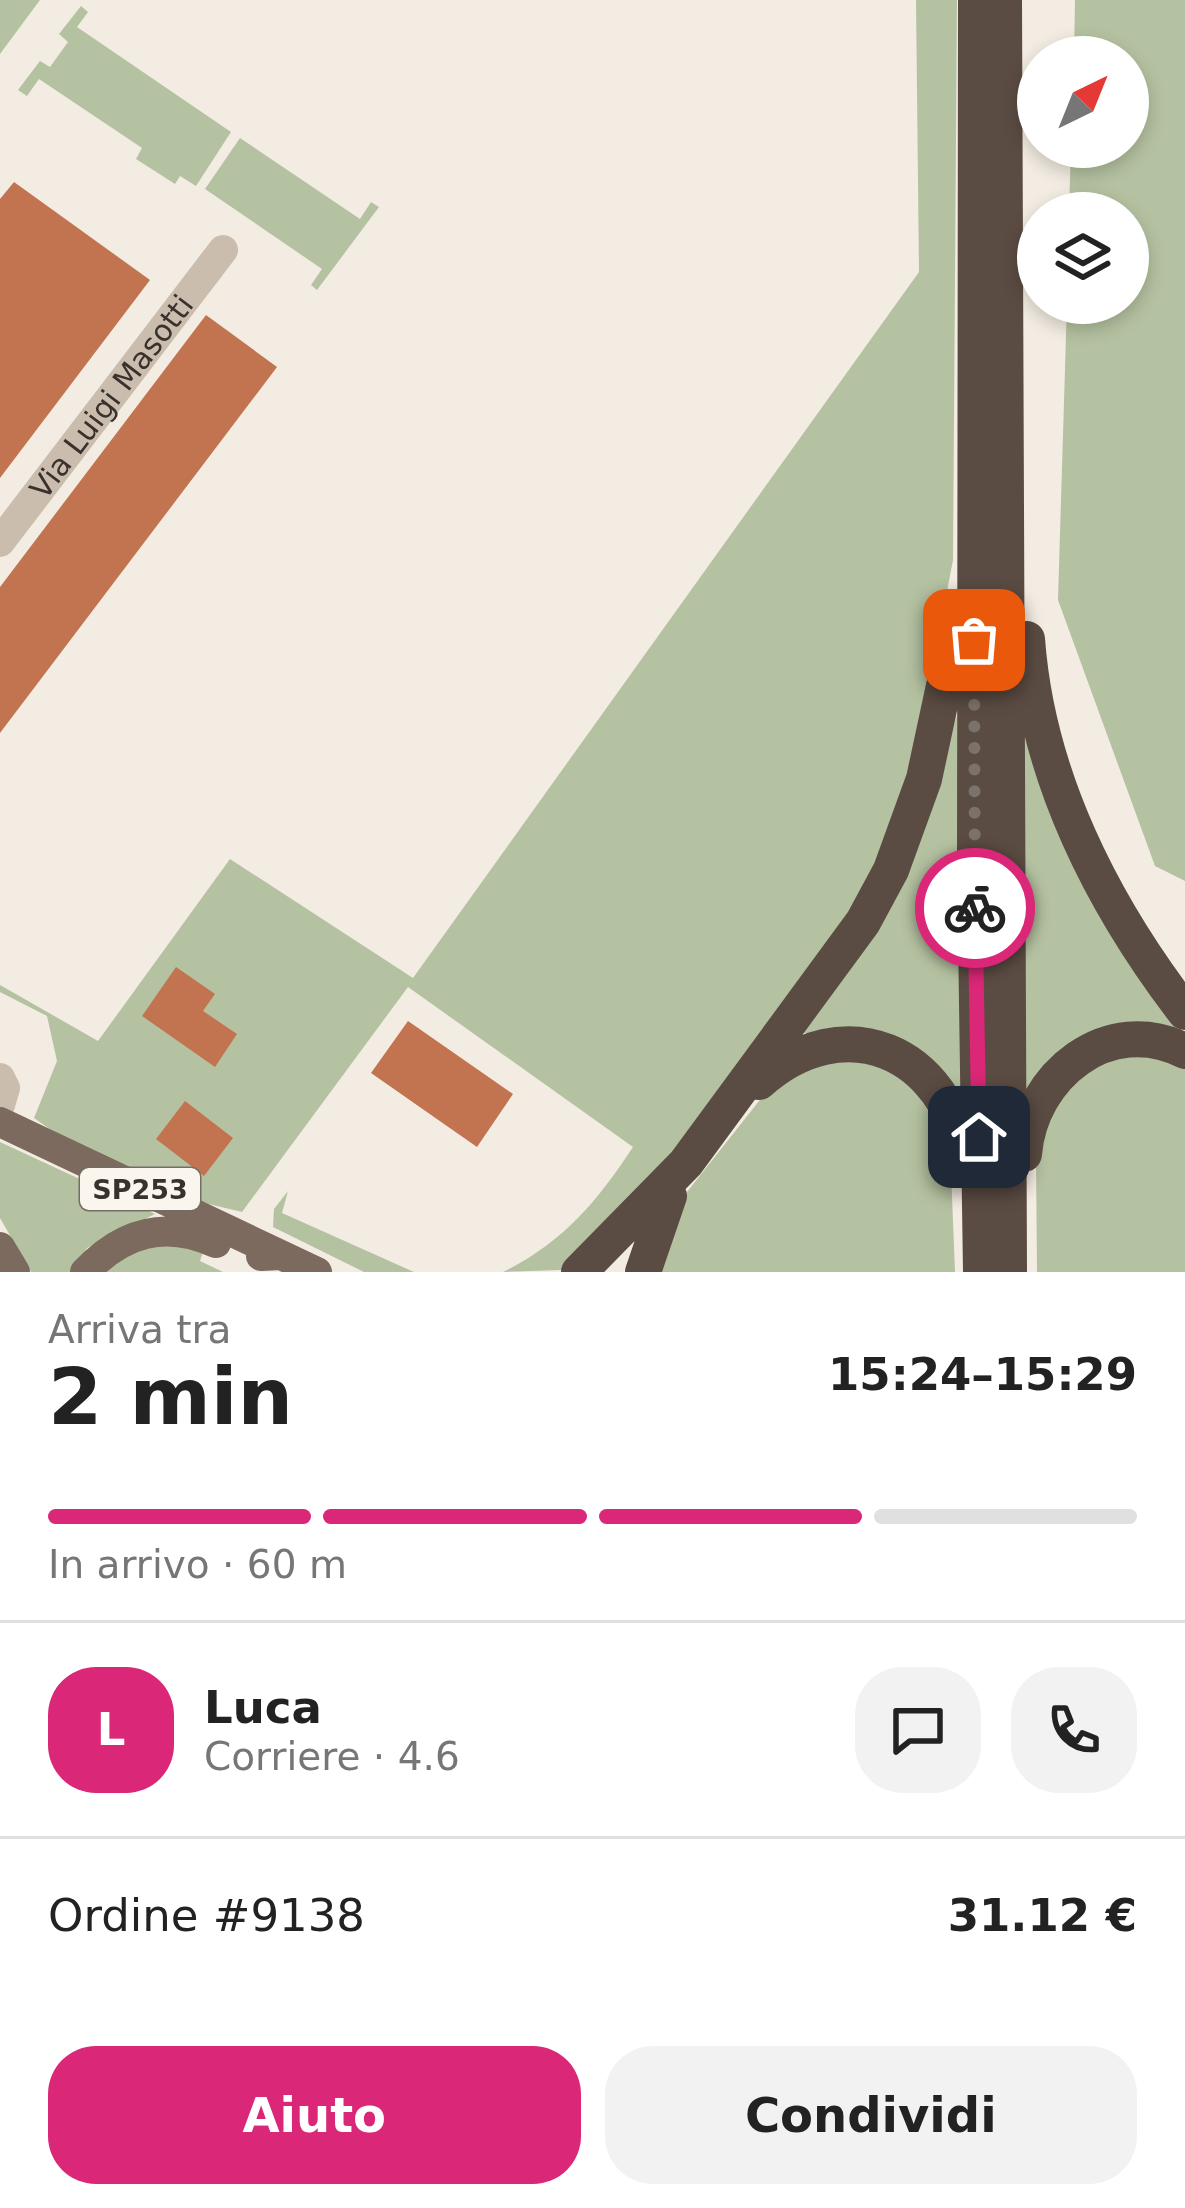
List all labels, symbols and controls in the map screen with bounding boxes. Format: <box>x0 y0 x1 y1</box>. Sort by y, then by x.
north arrow <box>1017 36 1149 168</box>
map controls <box>1017 36 1149 324</box>
button: layers <box>1017 192 1149 324</box>
street label: Via Luigi Masotti <box>22 288 200 505</box>
pin <box>923 589 1025 691</box>
icon: bag <box>941 607 1007 673</box>
courier <box>915 848 1035 968</box>
icon: bike <box>942 875 1008 941</box>
pin <box>928 1086 1030 1188</box>
icon: home <box>946 1104 1012 1170</box>
road number: SP253 <box>80 1168 200 1210</box>
text: Arriva tra <box>48 1307 232 1352</box>
text: 15:24–15:29 <box>828 1348 1137 1401</box>
text: 2 min <box>48 1352 293 1442</box>
text: In arrivo · 60 m <box>48 1542 347 1587</box>
button: chat <box>855 1667 981 1793</box>
button: phone <box>1011 1667 1137 1793</box>
text: Luca <box>204 1681 322 1734</box>
text: L <box>97 1703 125 1756</box>
text: Corriere · 4.6 <box>204 1734 460 1779</box>
text: Ordine #9138 <box>48 1889 365 1942</box>
text: 31.12 € <box>948 1889 1137 1942</box>
button: Aiuto <box>48 2046 581 2184</box>
button: Condividi <box>605 2046 1137 2184</box>

